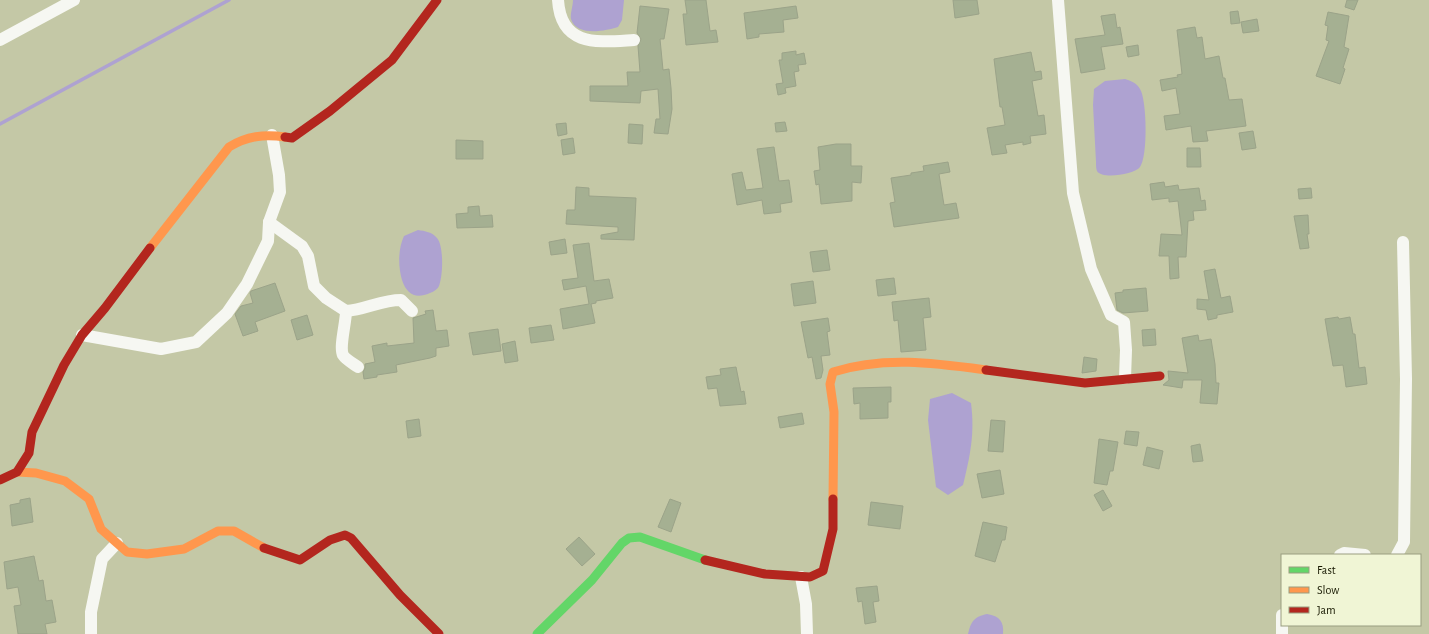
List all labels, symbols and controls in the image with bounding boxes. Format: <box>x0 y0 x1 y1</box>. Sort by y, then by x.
legend <box>1281 554 1421 626</box>
text: Fast <box>1317 564 1336 576</box>
text: Slow <box>1317 584 1339 596</box>
text: Jam <box>1317 604 1336 616</box>

